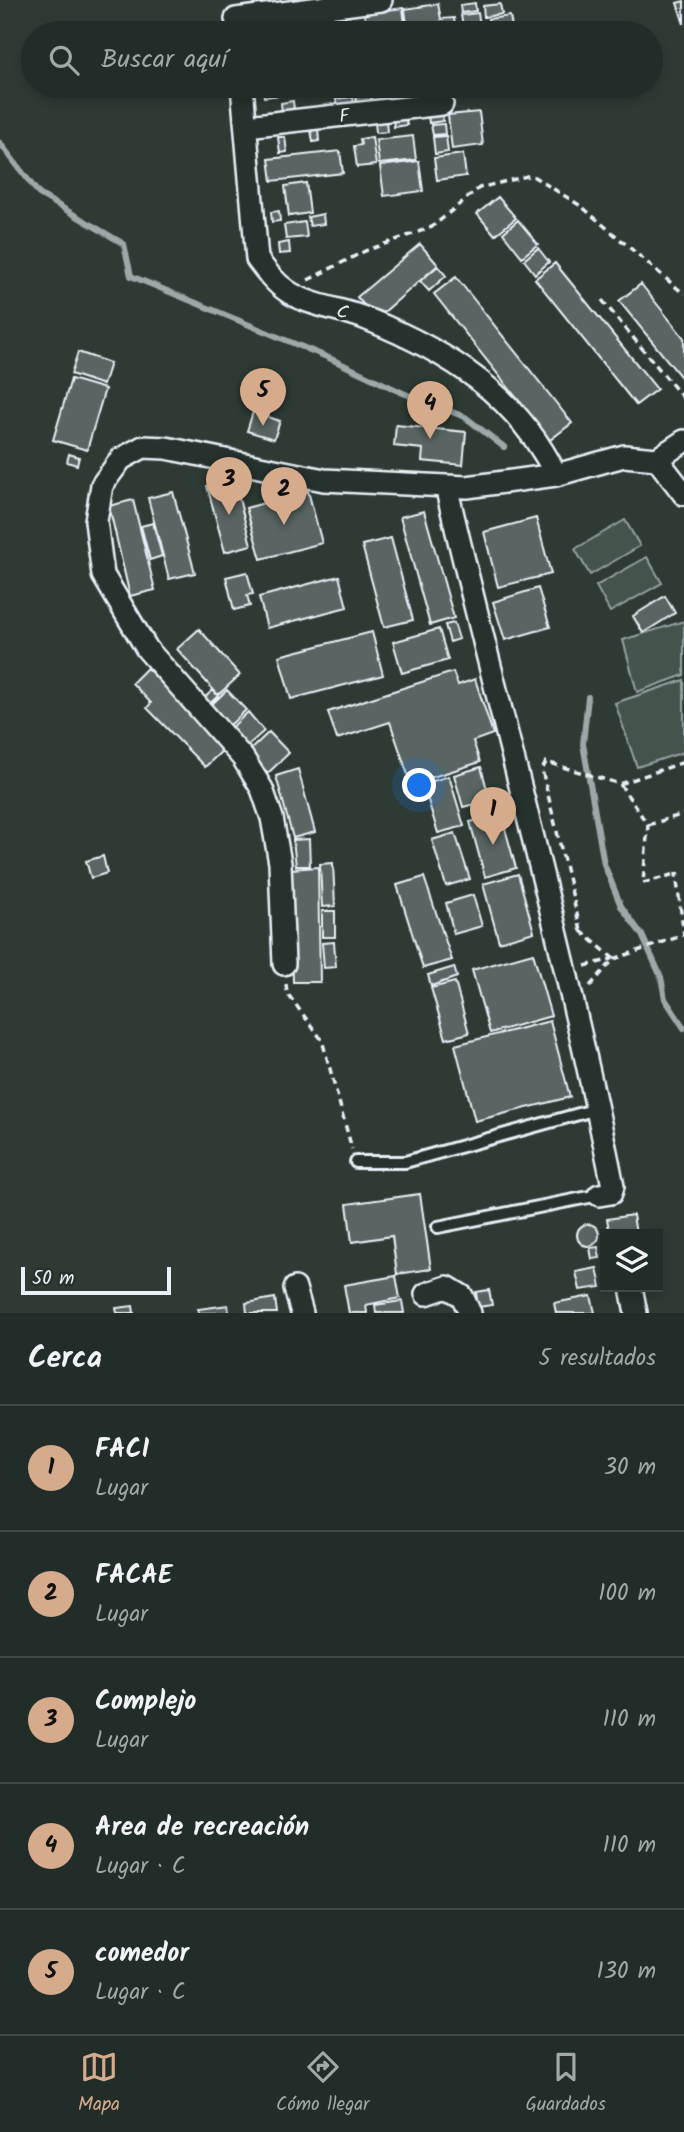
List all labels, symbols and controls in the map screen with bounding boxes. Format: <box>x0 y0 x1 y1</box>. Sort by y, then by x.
search box <box>21 21 663 98</box>
text: Buscar aquí <box>101 39 227 81</box>
icon: search <box>45 41 83 79</box>
street label: F <box>337 101 353 132</box>
street label: C <box>332 297 353 329</box>
pin: 5 <box>240 368 286 426</box>
pin: 4 <box>407 381 453 439</box>
pin: 3 <box>206 457 252 515</box>
pin: 2 <box>261 467 307 525</box>
your location <box>402 768 436 802</box>
pin: 1 <box>470 787 516 845</box>
map controls <box>600 1229 663 1292</box>
button: layers <box>600 1229 663 1292</box>
scale bar <box>21 1264 172 1296</box>
text: 50 m <box>32 1264 74 1294</box>
text: Cerca <box>28 1335 102 1383</box>
text: 5 resultados <box>539 1341 656 1377</box>
text: FACI <box>95 1429 150 1471</box>
text: 1 <box>48 1450 54 1486</box>
text: 30 m <box>604 1450 656 1486</box>
text: Lugar <box>95 1471 148 1507</box>
text: FACAE <box>95 1555 172 1597</box>
text: 2 <box>44 1576 58 1612</box>
text: 100 m <box>598 1576 656 1612</box>
text: Lugar <box>95 1597 148 1633</box>
text: Complejo <box>95 1681 196 1723</box>
text: 3 <box>45 1702 57 1738</box>
text: 110 m <box>603 1702 656 1738</box>
text: Lugar <box>95 1723 148 1759</box>
text: Area de recreación <box>95 1807 309 1849</box>
text: 4 <box>45 1828 57 1864</box>
text: 110 m <box>603 1828 656 1864</box>
text: Lugar · C <box>95 1849 186 1885</box>
text: comedor <box>95 1933 189 1975</box>
text: 5 <box>45 1954 57 1990</box>
text: 130 m <box>597 1954 656 1990</box>
text: Lugar · C <box>95 1975 186 2011</box>
tab: Mapa <box>78 2048 120 2120</box>
tab: Cómo llegar <box>276 2048 369 2120</box>
tab: Guardados <box>525 2048 606 2120</box>

